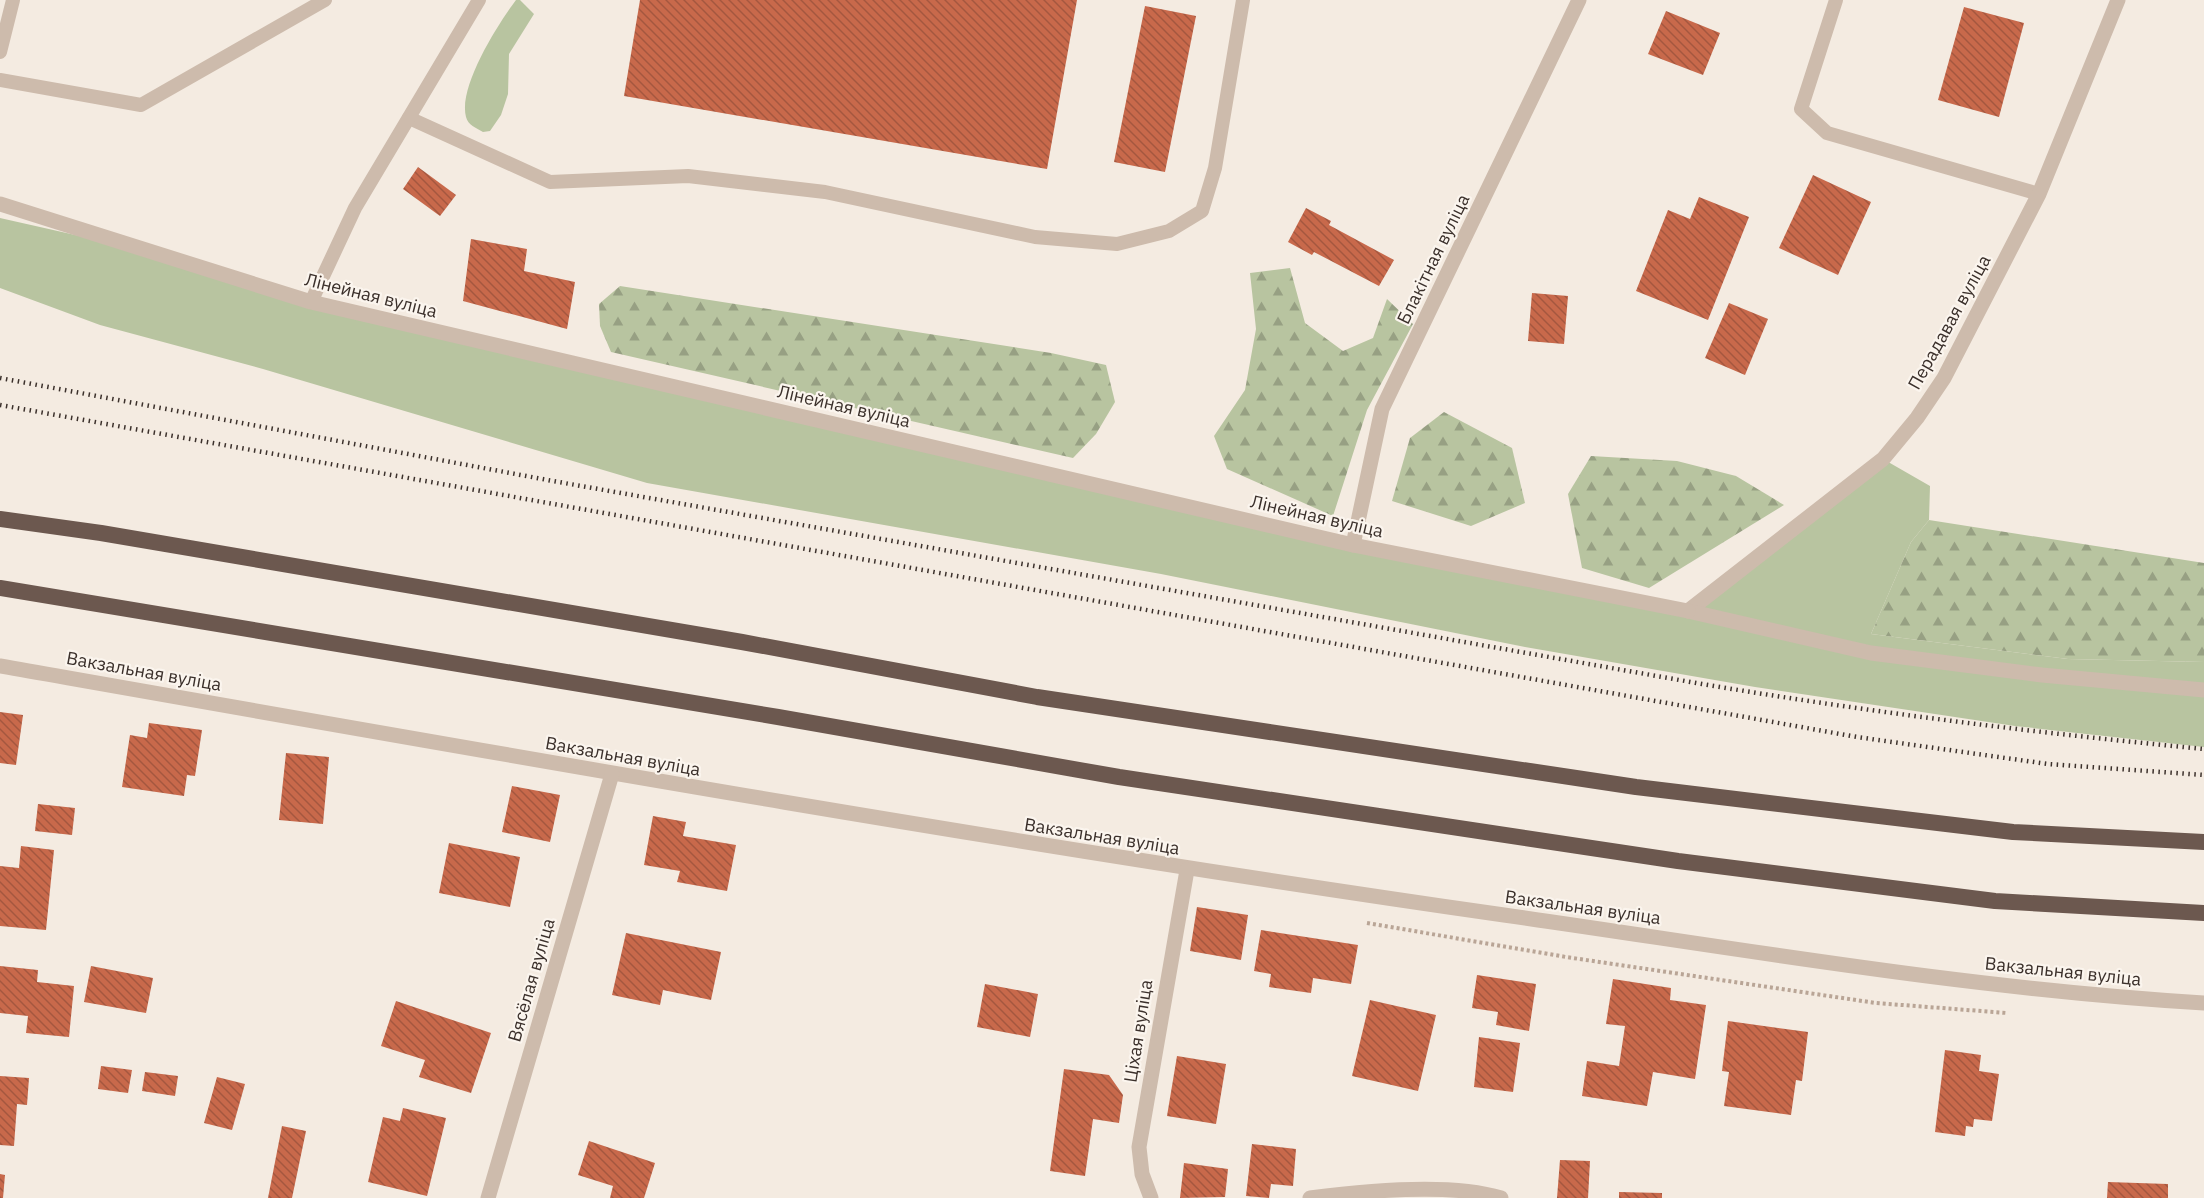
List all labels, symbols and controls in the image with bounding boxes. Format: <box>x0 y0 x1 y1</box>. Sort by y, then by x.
street label: Блакітная вуліца <box>1392 190 1475 328</box>
street label: Перадавая вуліца <box>1903 250 1996 393</box>
street label: Лінейная вуліца <box>302 267 440 323</box>
street label: Лінейная вуліца <box>775 380 913 433</box>
street label: Лінейная вуліца <box>1248 490 1386 543</box>
street label: Вакзальная вуліца <box>65 646 224 696</box>
street label: Вакзальная вуліца <box>544 731 703 781</box>
street label: Вакзальная вуліца <box>1023 812 1182 860</box>
street label: Вакзальная вуліца <box>1504 885 1663 929</box>
street label: Вясёлая вуліца <box>502 915 560 1045</box>
street label: Вакзальная вуліца <box>1984 951 2143 991</box>
street label: Ціхая вуліца <box>1119 978 1158 1084</box>

